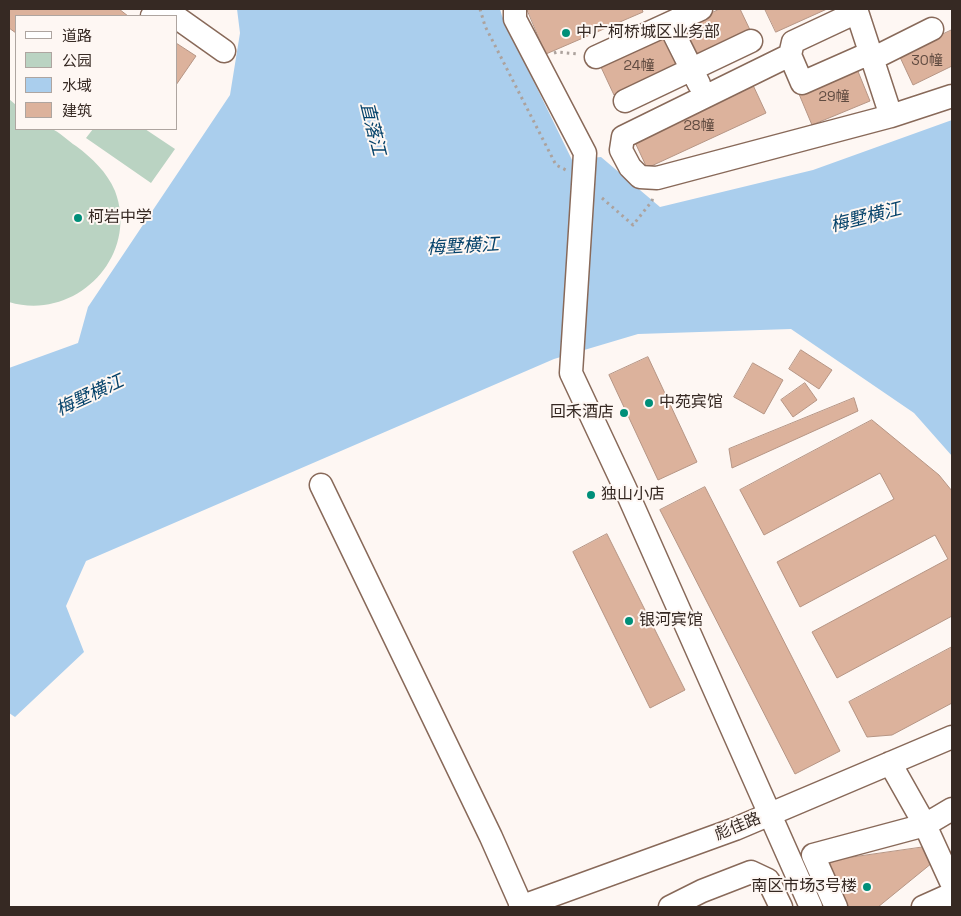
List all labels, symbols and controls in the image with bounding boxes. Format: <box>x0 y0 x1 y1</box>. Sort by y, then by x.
legend <box>15 15 178 130</box>
place label: 中广柯桥城区业务部 <box>576 23 720 43</box>
text: 道路 <box>62 26 92 45</box>
marker: 中广柯桥城区业务部 <box>560 27 572 39</box>
text: 公园 <box>62 51 92 70</box>
house number: 30幢 <box>911 53 943 69</box>
house number: 24幢 <box>624 58 654 74</box>
text: 水域 <box>62 76 92 95</box>
house number: 29幢 <box>819 89 849 105</box>
water label: 直落江 <box>355 100 389 158</box>
text: 建筑 <box>62 101 92 120</box>
house number: 28幢 <box>683 118 715 134</box>
water label: 梅墅横江 <box>828 199 904 237</box>
place label: 柯岩中学 <box>88 208 152 228</box>
marker: 柯岩中学 <box>72 212 84 224</box>
water label: 梅墅横江 <box>426 234 500 260</box>
water label: 梅墅横江 <box>53 371 127 421</box>
place label: 中苑宾馆 <box>659 393 723 413</box>
marker: 中苑宾馆 <box>643 397 655 409</box>
place label: 回禾酒店 <box>550 403 614 423</box>
marker: 回禾酒店 <box>618 407 630 419</box>
place label: 独山小店 <box>601 485 665 505</box>
marker: 独山小店 <box>585 489 597 501</box>
place label: 银河宾馆 <box>639 611 703 631</box>
marker: 银河宾馆 <box>623 615 635 627</box>
street label: 彪佳路 <box>712 809 764 845</box>
place label: 南区市场3号楼 <box>751 877 857 897</box>
marker: 南区市场3号楼 <box>861 881 873 893</box>

